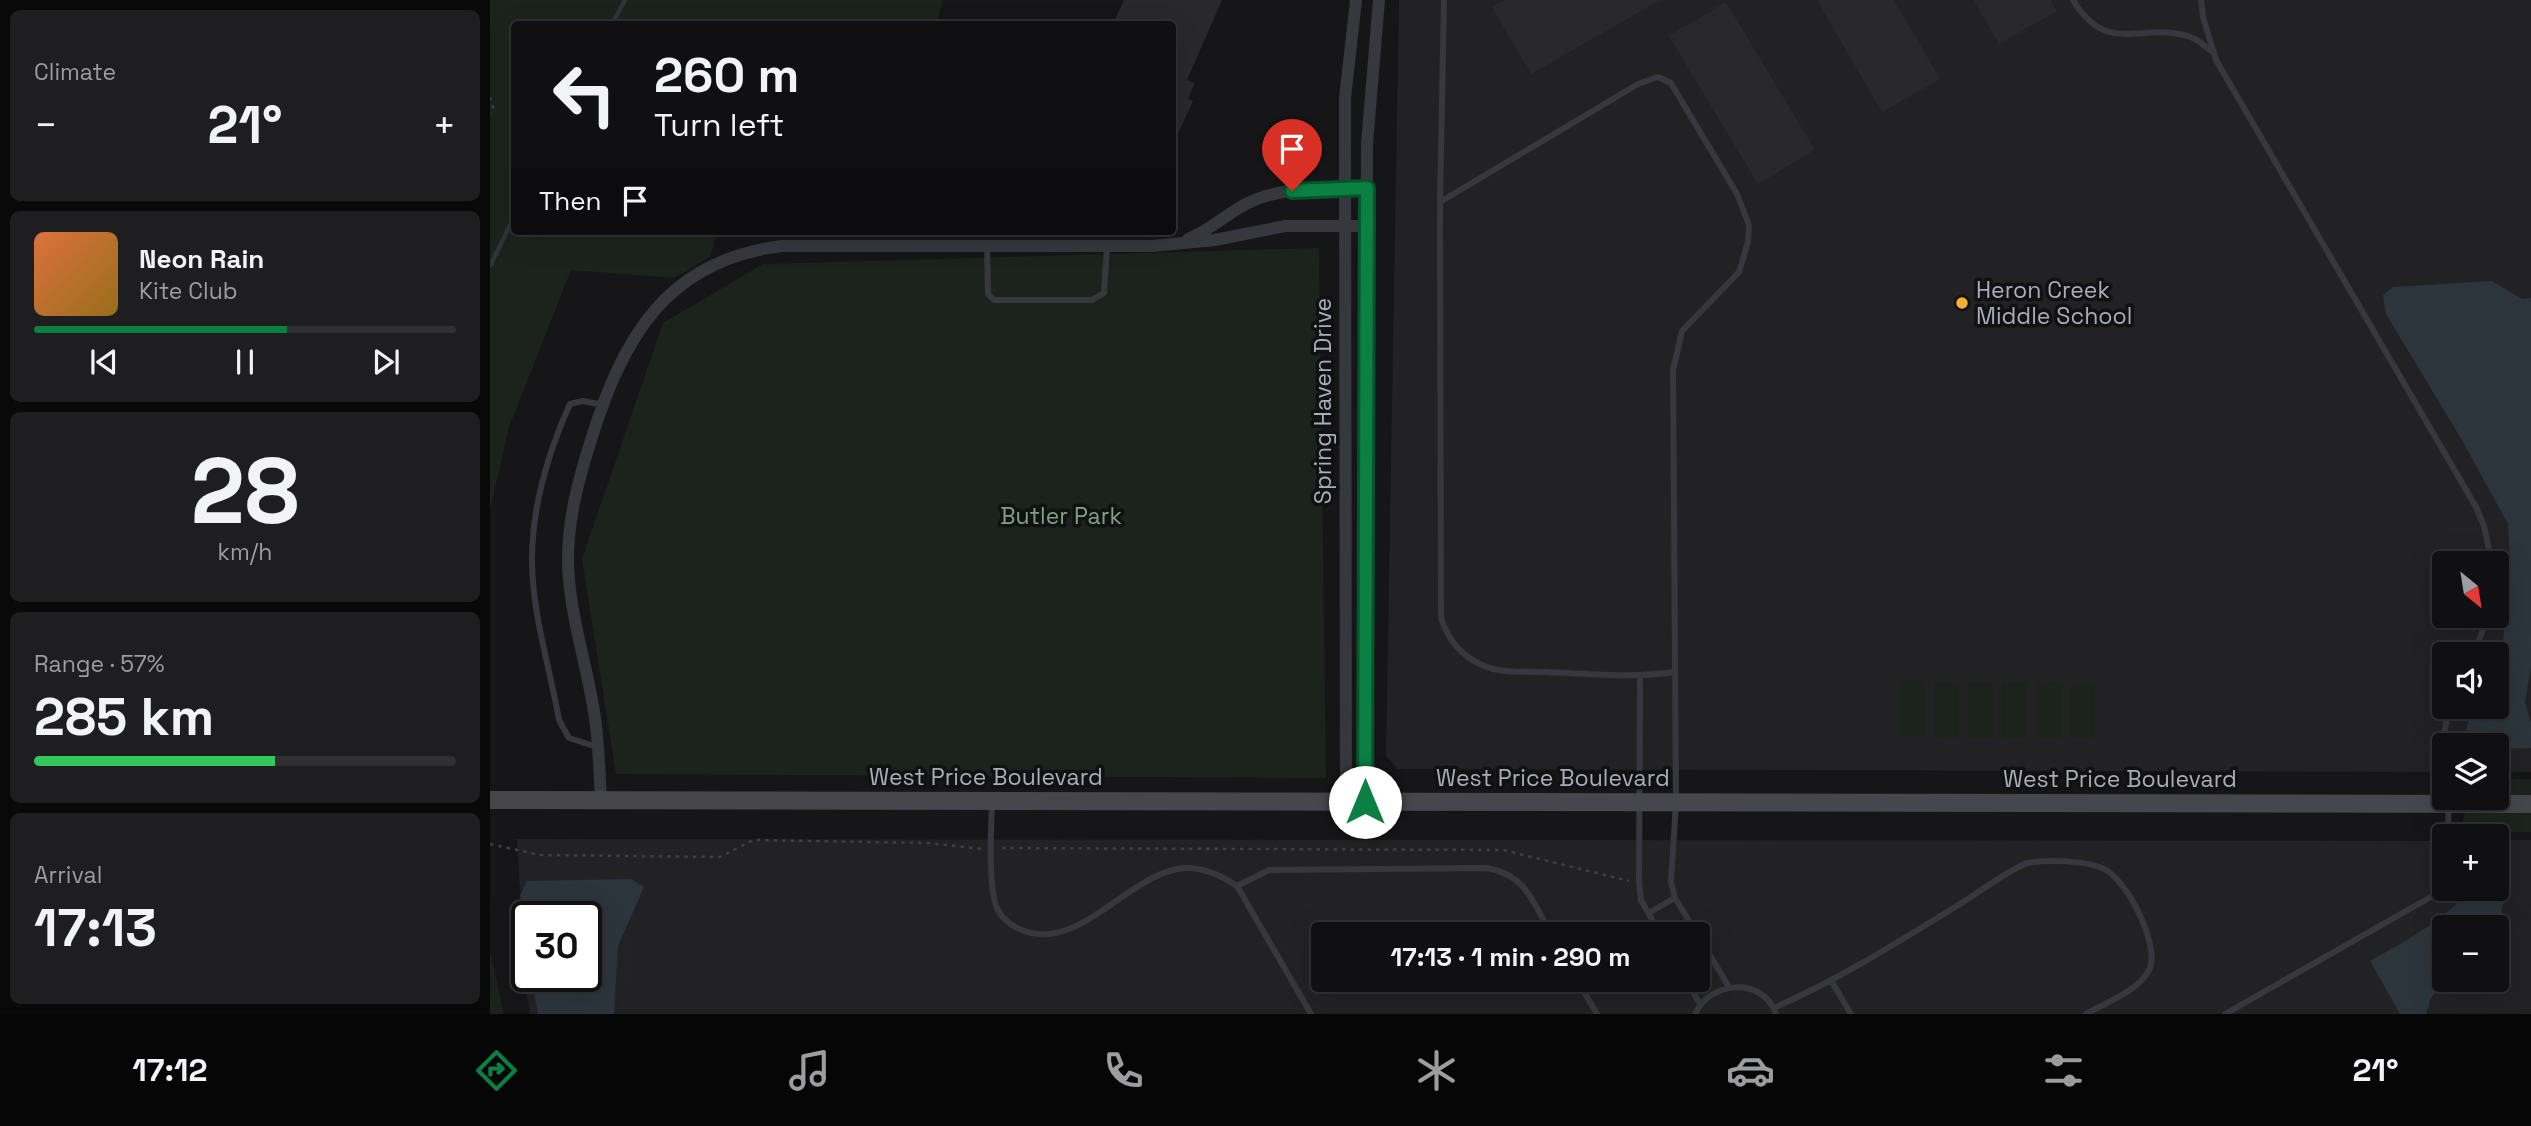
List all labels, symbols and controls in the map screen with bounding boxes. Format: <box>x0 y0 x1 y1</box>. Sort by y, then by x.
text: 260 m <box>654 44 799 106</box>
icon: left <box>539 49 630 140</box>
text: Climate <box>34 57 116 87</box>
text: 21° <box>208 92 282 158</box>
text: − <box>34 101 58 149</box>
text: + <box>432 101 456 149</box>
text: Turn left <box>654 105 784 145</box>
pin <box>1262 119 1322 191</box>
icon: arrive <box>1273 130 1311 168</box>
icon: arrive <box>616 182 654 220</box>
text: Then <box>539 184 602 218</box>
text: Neon Rain <box>139 242 264 276</box>
place label: Heron Creek Middle School <box>1976 275 2132 331</box>
text: Kite Club <box>139 276 238 306</box>
marker: Heron Creek Middle School <box>1954 295 1970 311</box>
street label: Spring Haven Drive <box>1308 298 1338 504</box>
icon: previous <box>85 343 123 381</box>
icon: pause <box>226 343 264 381</box>
icon: next <box>367 343 405 381</box>
text: 28 <box>191 433 299 550</box>
park label: Butler Park <box>1000 501 1122 531</box>
text: km/h <box>218 537 272 567</box>
north arrow <box>2432 551 2510 628</box>
map controls <box>2432 551 2509 992</box>
button: sound <box>2432 642 2509 719</box>
text: Range · 57% <box>34 649 165 679</box>
text: 285 km <box>34 684 214 750</box>
button: layers <box>2432 733 2509 810</box>
street label: West Price Boulevard <box>869 762 1103 792</box>
street label: West Price Boulevard <box>1436 763 1670 793</box>
street label: West Price Boulevard <box>2003 764 2237 794</box>
position arrow <box>1328 765 1402 839</box>
button: + <box>2432 824 2509 901</box>
text: Arrival <box>34 860 102 890</box>
text: 17:13 <box>34 895 157 961</box>
speed limit sign: 30 <box>511 901 602 992</box>
button: − <box>2432 915 2509 992</box>
text: 17:13 · 1 min · 290 m <box>1391 940 1630 974</box>
icon: directions <box>472 1046 521 1095</box>
icon: music <box>785 1046 834 1095</box>
icon: phone <box>1099 1046 1148 1095</box>
icon: climate <box>1412 1046 1461 1095</box>
icon: car <box>1726 1046 1775 1095</box>
icon: filters <box>2039 1046 2088 1095</box>
text: 17:12 <box>132 1050 207 1090</box>
text: 21° <box>2353 1050 2399 1090</box>

